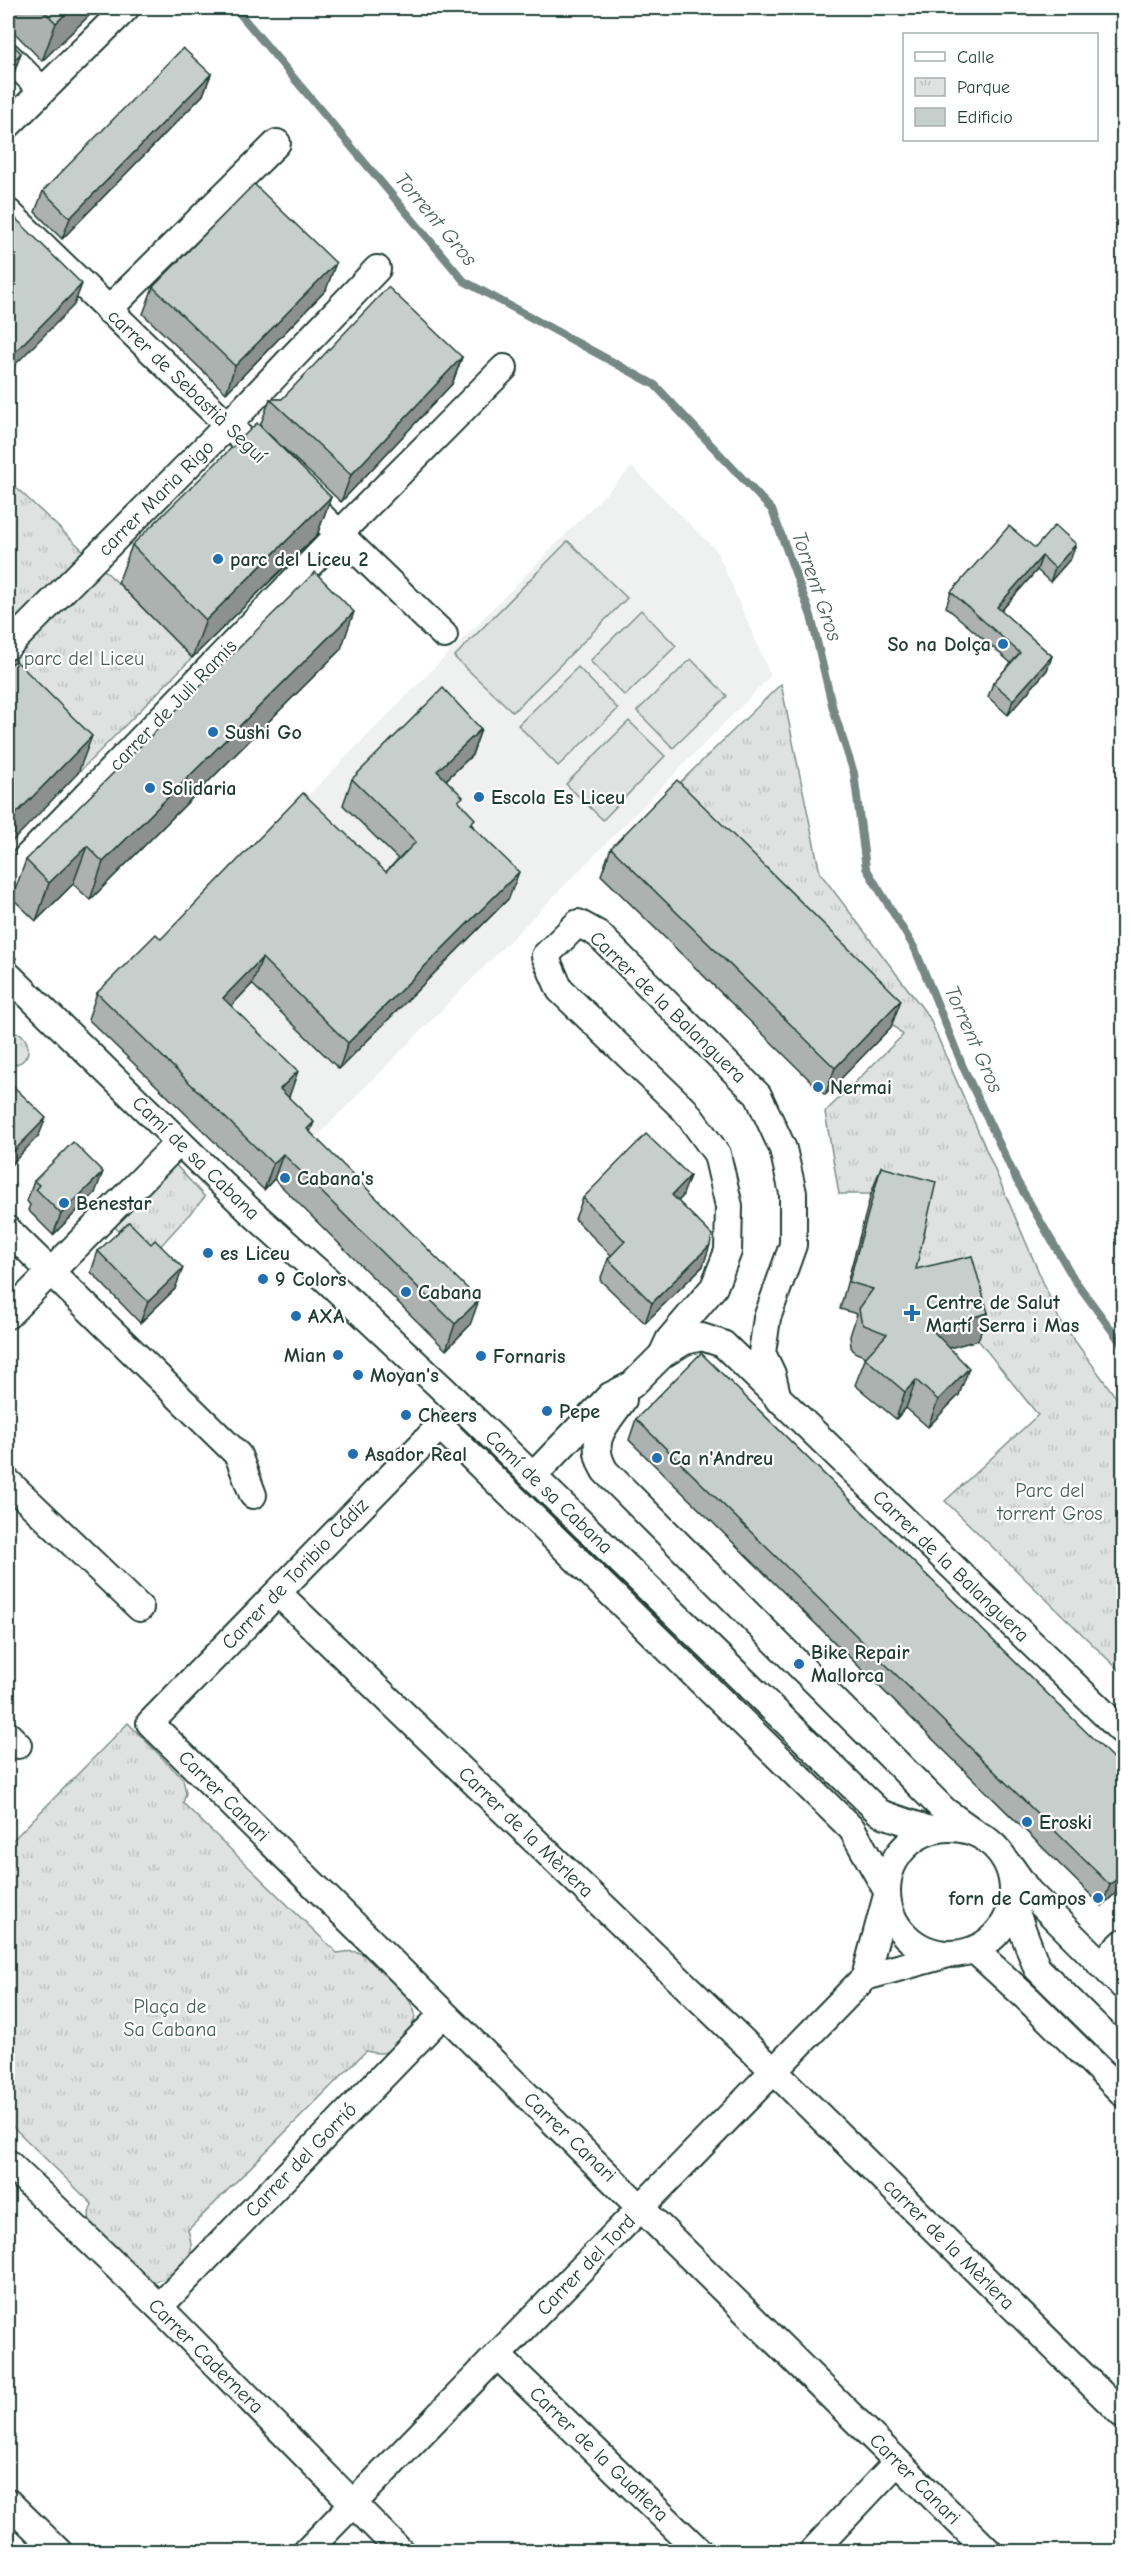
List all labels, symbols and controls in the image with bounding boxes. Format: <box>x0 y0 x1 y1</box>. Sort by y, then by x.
legend <box>903 33 1098 141</box>
text: Calle <box>957 47 994 68</box>
text: Parque <box>957 77 1010 98</box>
text: Edificio <box>957 107 1013 128</box>
water label: Torrent Gros <box>390 167 482 271</box>
street label: carrer de Sebastià Seguí <box>103 304 271 468</box>
street label: carrer Maria Rigo <box>93 435 219 561</box>
water label: Torrent Gros <box>787 528 847 644</box>
place label: parc del Liceu 2 <box>230 548 368 571</box>
marker: parc del Liceu 2 <box>211 552 225 566</box>
place label: So na Dolça <box>887 633 991 656</box>
street label: carrer de Juli Ramis <box>104 635 242 775</box>
marker: So na Dolça <box>996 637 1010 651</box>
park label: parc del Liceu <box>24 647 144 670</box>
place label: Sushi Go <box>225 721 302 744</box>
marker: Sushi Go <box>206 725 220 739</box>
place label: Solidaria <box>162 777 237 800</box>
marker: Solidaria <box>143 781 157 795</box>
place label: Escola Es Liceu <box>491 786 625 809</box>
marker: Escola Es Liceu <box>472 790 486 804</box>
street label: Carrer de la Balanguera <box>585 926 751 1088</box>
water label: Torrent Gros <box>940 982 1008 1096</box>
place label: Nermai <box>830 1076 892 1099</box>
marker: Nermai <box>811 1080 825 1094</box>
street label: Camí de sa Cabana <box>128 1091 264 1225</box>
place label: Cabana's <box>297 1167 373 1190</box>
marker: Cabana's <box>278 1171 292 1185</box>
place label: Benestar <box>76 1192 152 1215</box>
marker: Benestar <box>57 1196 71 1210</box>
place label: es Liceu <box>220 1242 290 1265</box>
marker: es Liceu <box>201 1246 215 1260</box>
place label: 9 Colors <box>275 1268 347 1291</box>
marker: 9 Colors <box>256 1272 270 1286</box>
place label: Cabana <box>418 1281 482 1304</box>
marker: Cabana <box>399 1285 413 1299</box>
place label: Centre de Salut Martí Serra i Mas <box>926 1291 1079 1337</box>
marker: Centre de Salut Martí Serra i Mas <box>903 1304 921 1322</box>
place label: AXA <box>308 1305 344 1328</box>
marker: AXA <box>289 1309 303 1323</box>
place label: Mian <box>284 1344 326 1367</box>
place label: Fornaris <box>493 1345 565 1368</box>
marker: Mian <box>331 1348 345 1362</box>
marker: Fornaris <box>474 1349 488 1363</box>
place label: Moyan's <box>370 1364 439 1387</box>
marker: Moyan's <box>351 1368 365 1382</box>
place label: Pepe <box>559 1400 600 1423</box>
place label: Cheers <box>418 1404 477 1427</box>
marker: Pepe <box>540 1404 554 1418</box>
marker: Cheers <box>399 1408 413 1422</box>
street label: Camí de sa Cabana <box>481 1425 617 1559</box>
place label: Asador Real <box>365 1443 467 1466</box>
marker: Asador Real <box>346 1447 360 1461</box>
place label: Ca n'Andreu <box>669 1447 773 1470</box>
marker: Ca n'Andreu <box>650 1451 664 1465</box>
park label: Parc del torrent Gros <box>996 1479 1103 1525</box>
street label: Carrer de la Balanguera <box>868 1485 1034 1647</box>
street label: Carrer de Toribio Cádiz <box>217 1494 373 1654</box>
place label: Bike Repair Mallorca <box>811 1641 909 1687</box>
marker: Bike Repair Mallorca <box>792 1657 806 1671</box>
street label: Carrer Canari <box>174 1746 274 1846</box>
street label: Carrer de la Mèrlera <box>454 1762 598 1902</box>
place label: Eroski <box>1039 1811 1092 1834</box>
marker: Eroski <box>1020 1815 1034 1829</box>
place label: forn de Campos <box>948 1887 1086 1910</box>
marker: forn de Campos <box>1091 1891 1105 1905</box>
park label: Plaça de Sa Cabana <box>123 1995 217 2041</box>
street label: Carrer Canari <box>519 2087 621 2187</box>
street label: Carrer del Gorrió <box>241 2098 361 2222</box>
street label: carrer de la Mèrlera <box>879 2174 1019 2314</box>
street label: Carrer del Tord <box>532 2210 640 2320</box>
street label: Carrer Cadernera <box>144 2294 268 2418</box>
street label: Carrer de la Guatlera <box>525 2382 673 2526</box>
street label: Carrer Canari <box>865 2429 965 2529</box>

